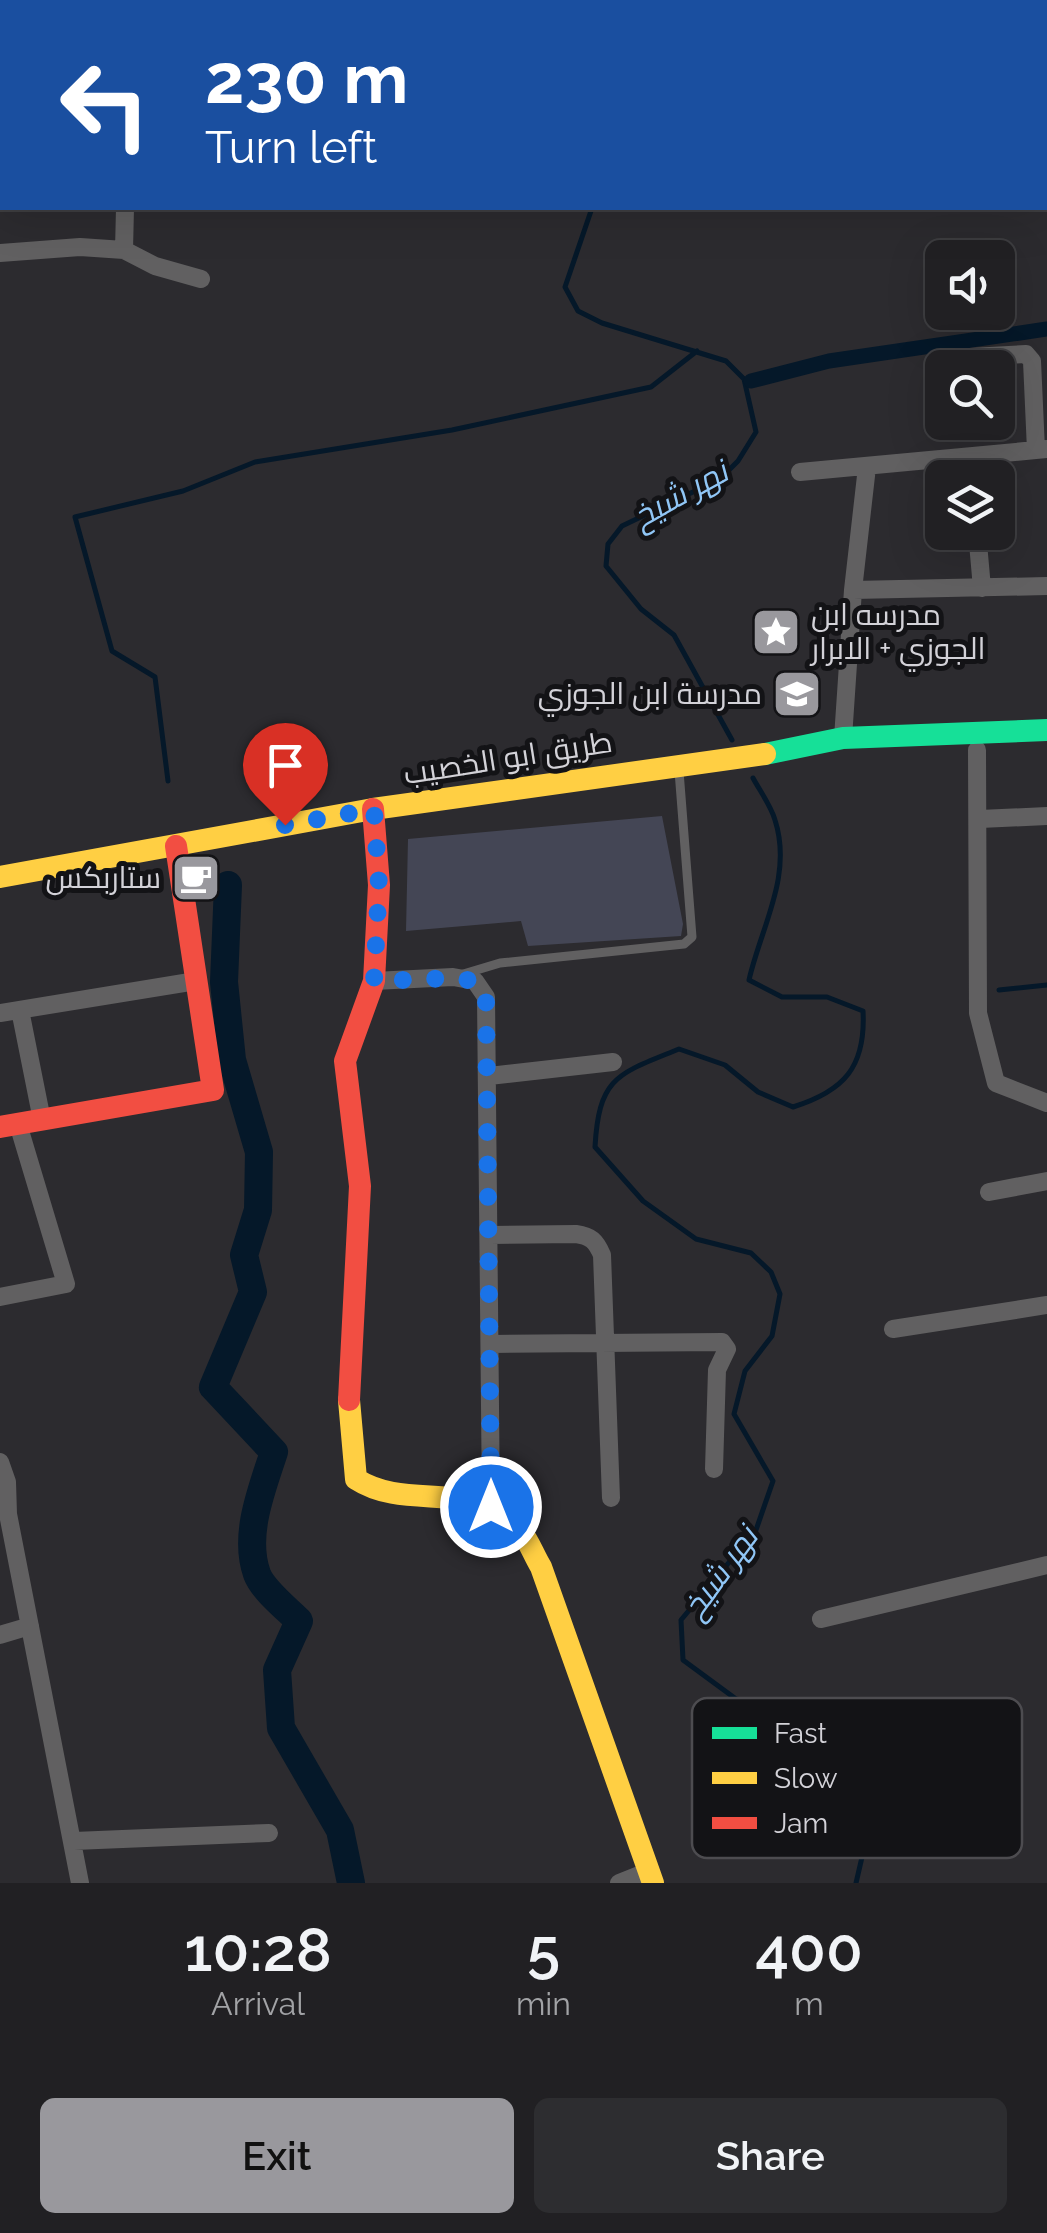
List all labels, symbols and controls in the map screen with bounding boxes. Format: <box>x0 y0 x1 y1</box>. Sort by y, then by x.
text: 230 m <box>205 37 409 119</box>
icon: left <box>40 40 170 170</box>
text: Turn left <box>205 121 377 174</box>
map controls <box>925 240 1015 550</box>
button: sound <box>925 240 1015 330</box>
button: search <box>925 350 1015 440</box>
water label: نهر شيخ <box>625 451 739 539</box>
button: layers <box>925 460 1015 550</box>
place label: مدرسه ابن الجوزي + الابرار <box>809 597 986 672</box>
place icon: مدرسه ابن الجوزي + الابرار <box>750 606 802 658</box>
school or university icon: مدرسة ابن الجوزي <box>771 668 823 720</box>
place label: مدرسة ابن الجوزي <box>538 676 762 717</box>
pin <box>243 723 328 826</box>
street label: طريق ابو الخصيب <box>401 724 615 792</box>
icon: arrive <box>258 738 313 793</box>
cafe icon: ستاربكس <box>170 852 222 904</box>
place label: ستاربكس <box>45 860 161 896</box>
position arrow <box>439 1455 543 1559</box>
water label: نهر شيخ <box>674 1516 770 1627</box>
legend <box>692 1698 1022 1858</box>
text: Fast <box>774 1717 827 1750</box>
text: Slow <box>774 1762 838 1795</box>
text: Jam <box>774 1807 828 1840</box>
text: 10:28 <box>184 1915 332 1985</box>
text: 5 <box>527 1915 560 1985</box>
text: 400 <box>755 1915 863 1985</box>
text: Arrival <box>211 1985 305 2022</box>
text: min <box>516 1985 571 2022</box>
text: m <box>794 1985 824 2022</box>
button: Exit <box>40 2098 514 2213</box>
button: Share <box>534 2098 1007 2213</box>

